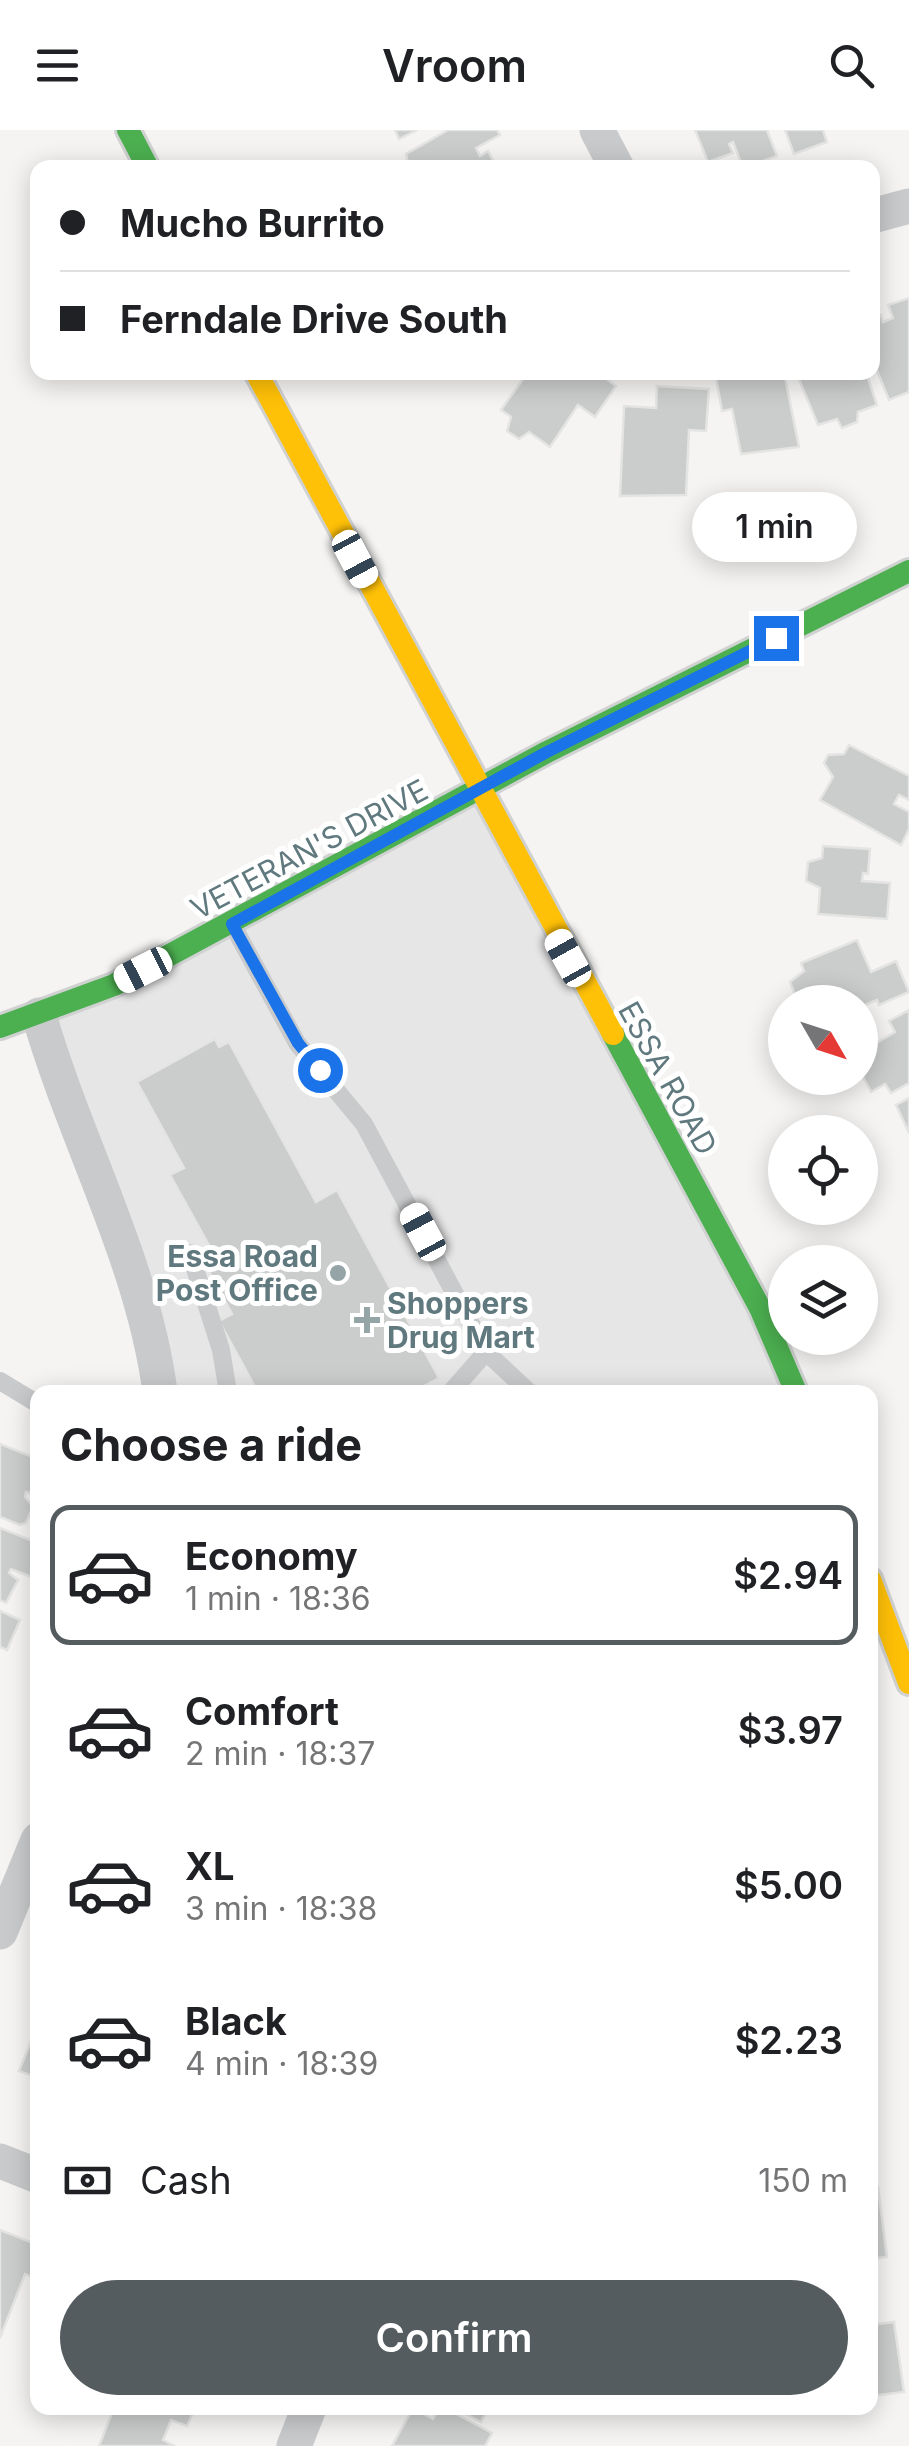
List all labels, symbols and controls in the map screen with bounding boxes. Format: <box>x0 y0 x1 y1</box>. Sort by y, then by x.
icon: menu <box>30 38 85 93</box>
text: Vroom <box>382 38 527 93</box>
icon: search <box>824 38 879 93</box>
text: Mucho Burrito <box>120 200 385 246</box>
text: Ferndale Drive South <box>120 296 508 342</box>
callout: 1 min <box>694 493 858 563</box>
text: 1 min <box>735 507 814 546</box>
car <box>328 525 382 593</box>
route end <box>754 616 799 661</box>
street label: VETERAN'S DRIVE <box>184 771 434 927</box>
car <box>540 924 596 992</box>
car <box>109 943 177 997</box>
north arrow <box>768 985 878 1095</box>
map controls <box>768 985 878 1355</box>
street label: ESSA ROAD <box>611 995 725 1161</box>
route start <box>298 1048 343 1093</box>
button: locate <box>768 1115 878 1225</box>
car <box>396 1198 450 1266</box>
place label: Essa Road Post Office <box>156 1238 318 1308</box>
button: layers <box>768 1245 878 1355</box>
marker: Essa Road Post Office <box>327 1262 349 1284</box>
place label: Shoppers Drug Mart <box>387 1285 535 1355</box>
marker: Shoppers Drug Mart <box>356 1309 378 1331</box>
text: Choose a ride <box>60 1417 362 1472</box>
icon: car <box>65 1530 155 1620</box>
text: Economy <box>185 1533 358 1579</box>
text: $2.94 <box>733 1552 843 1598</box>
text: 1 min · 18:36 <box>185 1579 371 1618</box>
icon: car <box>65 1685 155 1775</box>
text: Comfort <box>185 1688 339 1734</box>
text: $3.97 <box>738 1707 843 1753</box>
text: 2 min · 18:37 <box>185 1734 375 1773</box>
icon: car <box>65 1840 155 1930</box>
text: XL <box>185 1843 235 1889</box>
text: $5.00 <box>734 1862 843 1908</box>
text: 3 min · 18:38 <box>185 1889 377 1928</box>
icon: car <box>65 1995 155 2085</box>
text: Black <box>185 1998 287 2044</box>
text: $2.23 <box>735 2017 843 2063</box>
text: 4 min · 18:39 <box>185 2044 378 2083</box>
icon: cash <box>60 2153 115 2208</box>
text: Cash <box>140 2157 232 2203</box>
text: 150 m <box>758 2161 848 2200</box>
button: Confirm <box>60 2280 848 2395</box>

